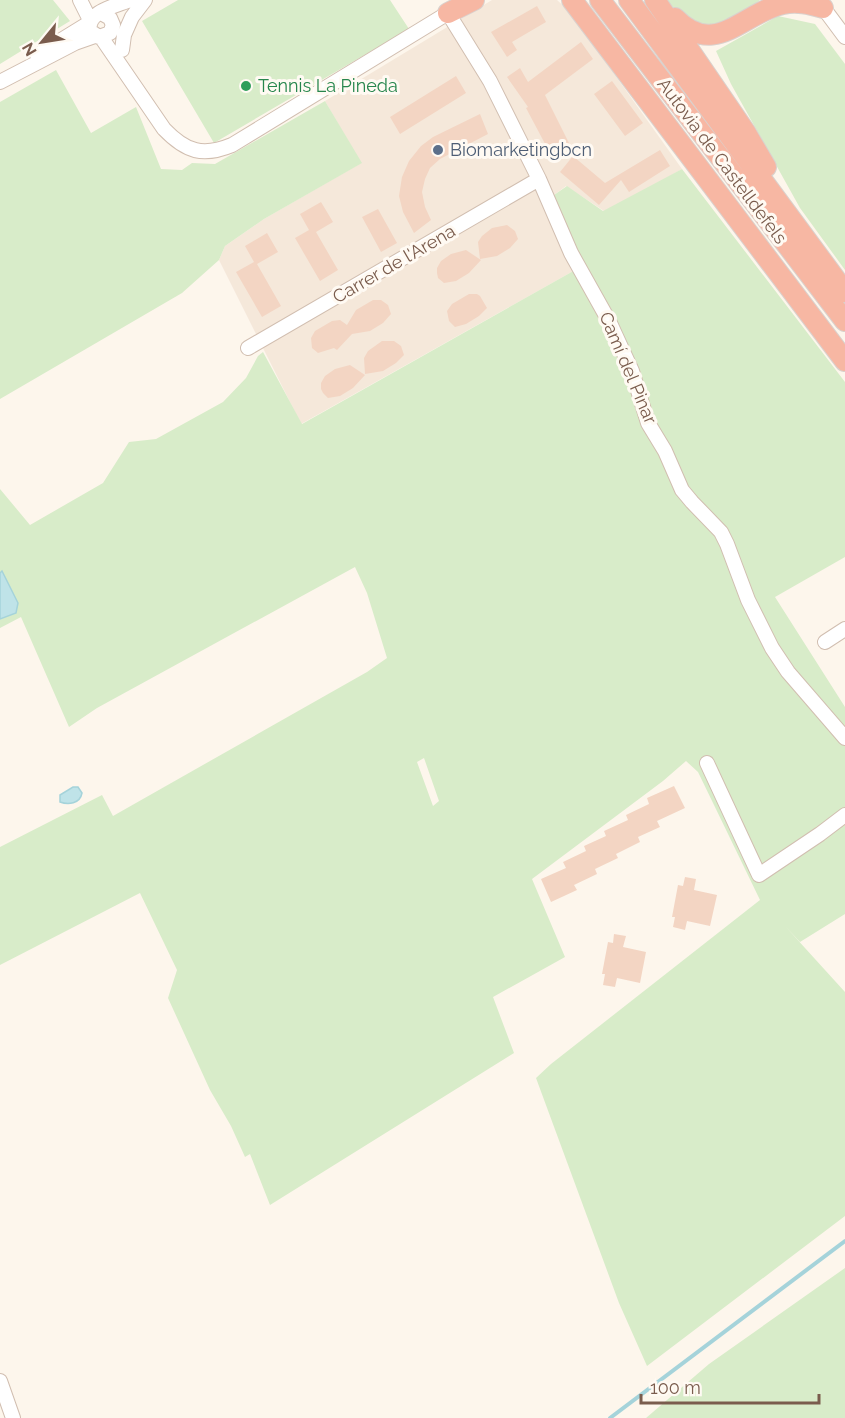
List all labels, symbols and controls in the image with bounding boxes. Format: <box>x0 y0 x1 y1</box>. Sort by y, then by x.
north arrow <box>12 12 72 72</box>
text: N <box>18 39 41 59</box>
street label: Autovia de Castelldefels <box>653 74 792 248</box>
place label: Tennis La Pineda <box>258 75 398 96</box>
marker: Tennis La Pineda <box>239 79 253 93</box>
place label: Biomarketingbcn <box>450 139 592 160</box>
marker: Biomarketingbcn <box>431 143 445 157</box>
street label: Carrer de l'Arena <box>329 220 459 307</box>
street label: Camí del Pinar <box>595 309 662 428</box>
scale bar <box>641 1367 820 1405</box>
text: 100 m <box>650 1377 701 1398</box>

